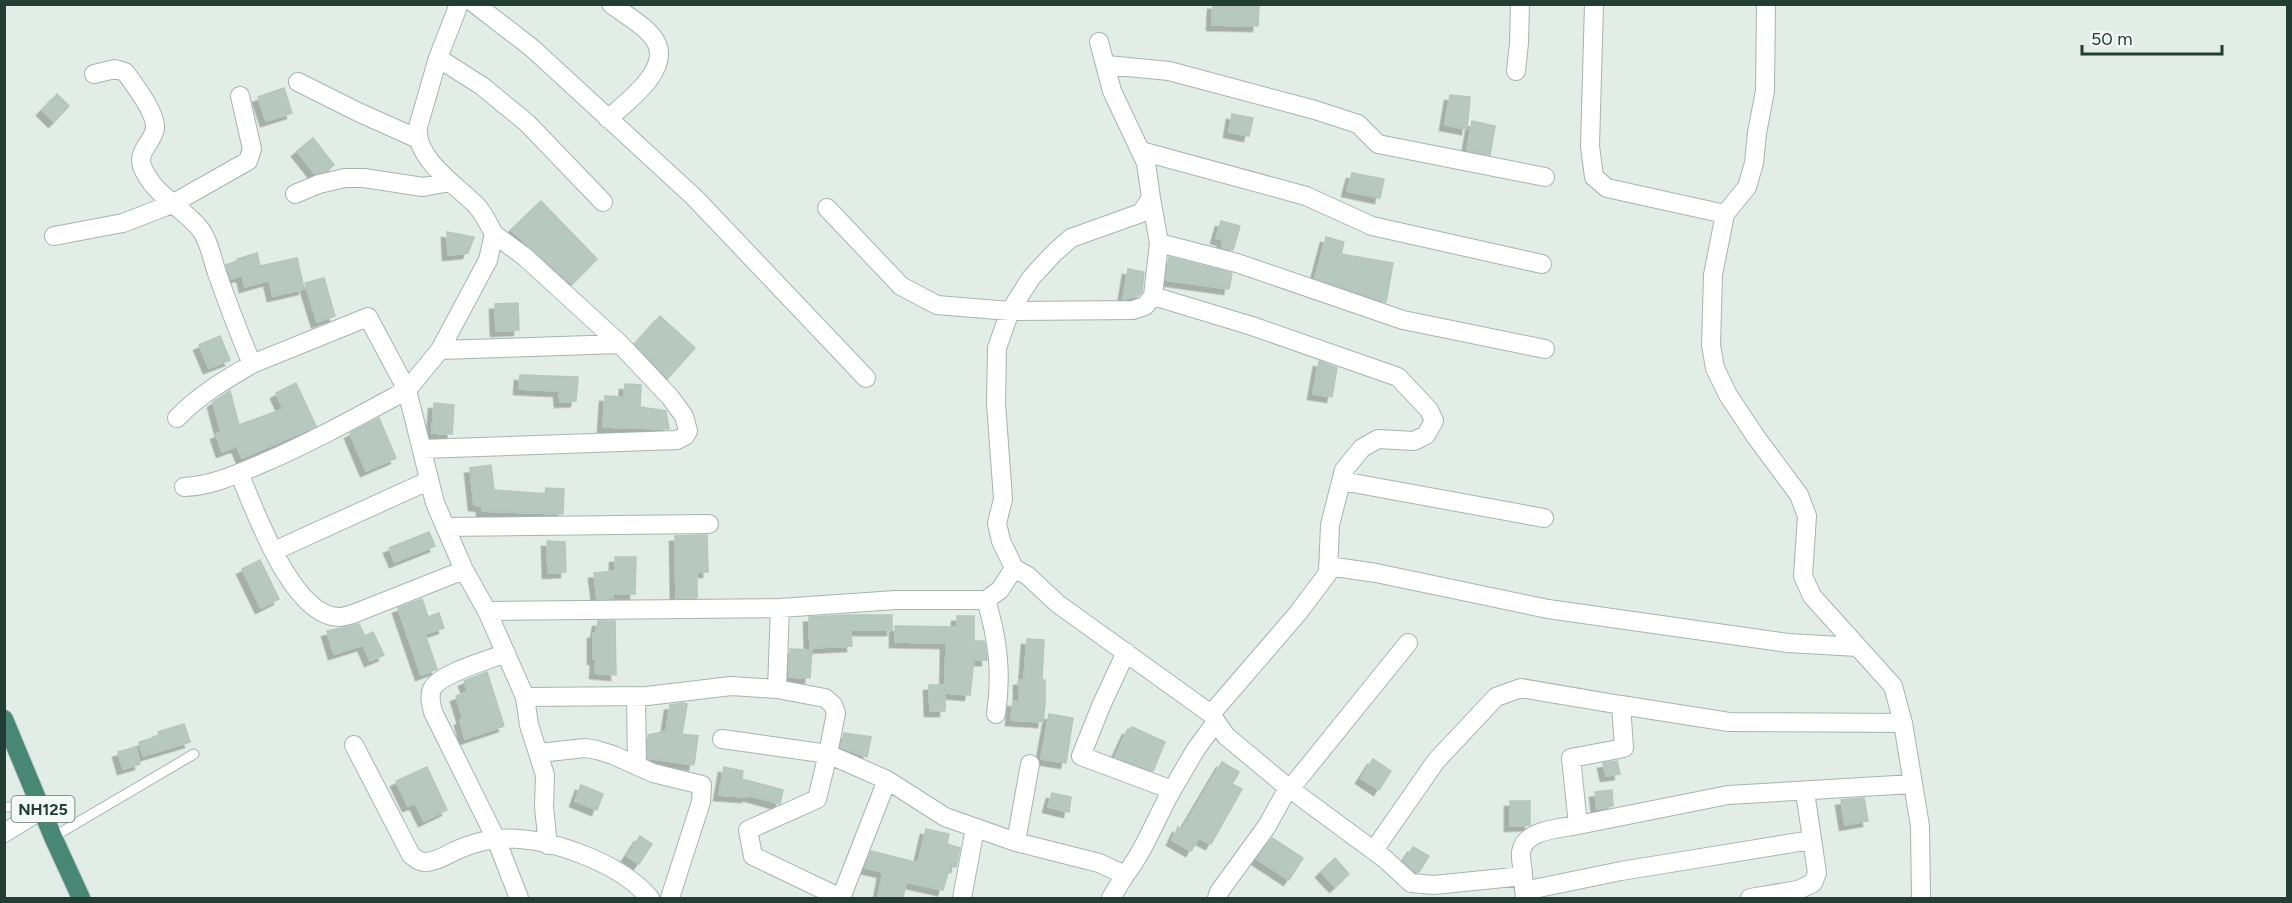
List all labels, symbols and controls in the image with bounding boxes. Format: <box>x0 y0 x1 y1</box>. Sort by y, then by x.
scale bar <box>2082 18 2222 56</box>
text: 50 m <box>2091 28 2133 50</box>
road number: NH125 <box>12 796 74 822</box>

